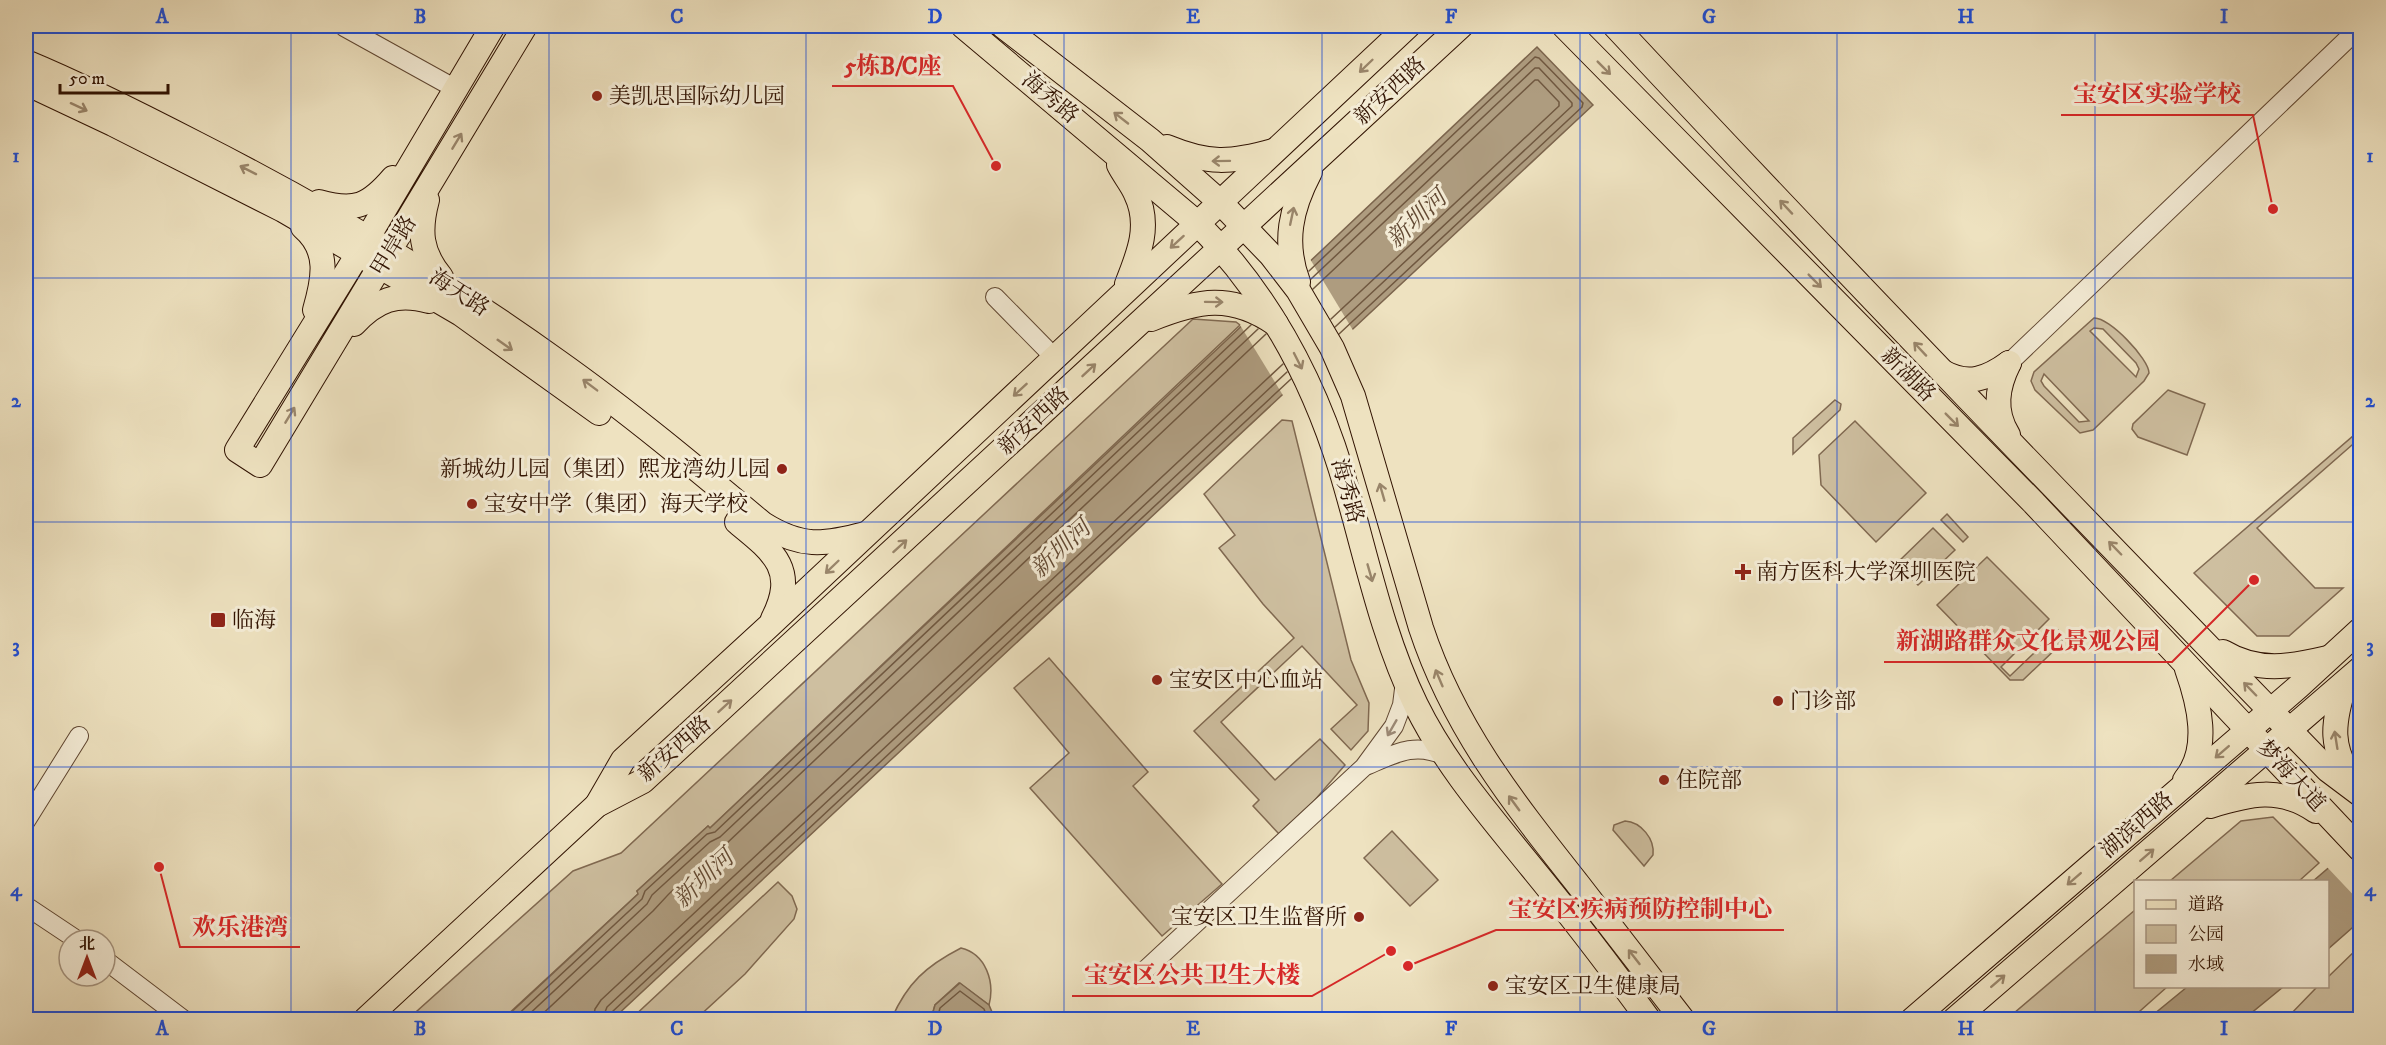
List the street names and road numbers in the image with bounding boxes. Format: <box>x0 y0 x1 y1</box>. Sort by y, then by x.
street label: 新安西路 <box>1349 51 1431 131</box>
street label: 海秀路 <box>1016 66 1084 130</box>
street label: 甲岸路 <box>365 211 423 281</box>
street label: 海天路 <box>424 264 494 322</box>
street label: 新湖路 <box>1875 342 1941 408</box>
street label: 新安西路 <box>993 381 1075 461</box>
street label: 海秀路 <box>1325 456 1369 526</box>
street label: 新安西路 <box>633 710 717 788</box>
street label: 梦海大道 <box>2251 735 2331 817</box>
street label: 湖滨西路 <box>2095 786 2179 864</box>

